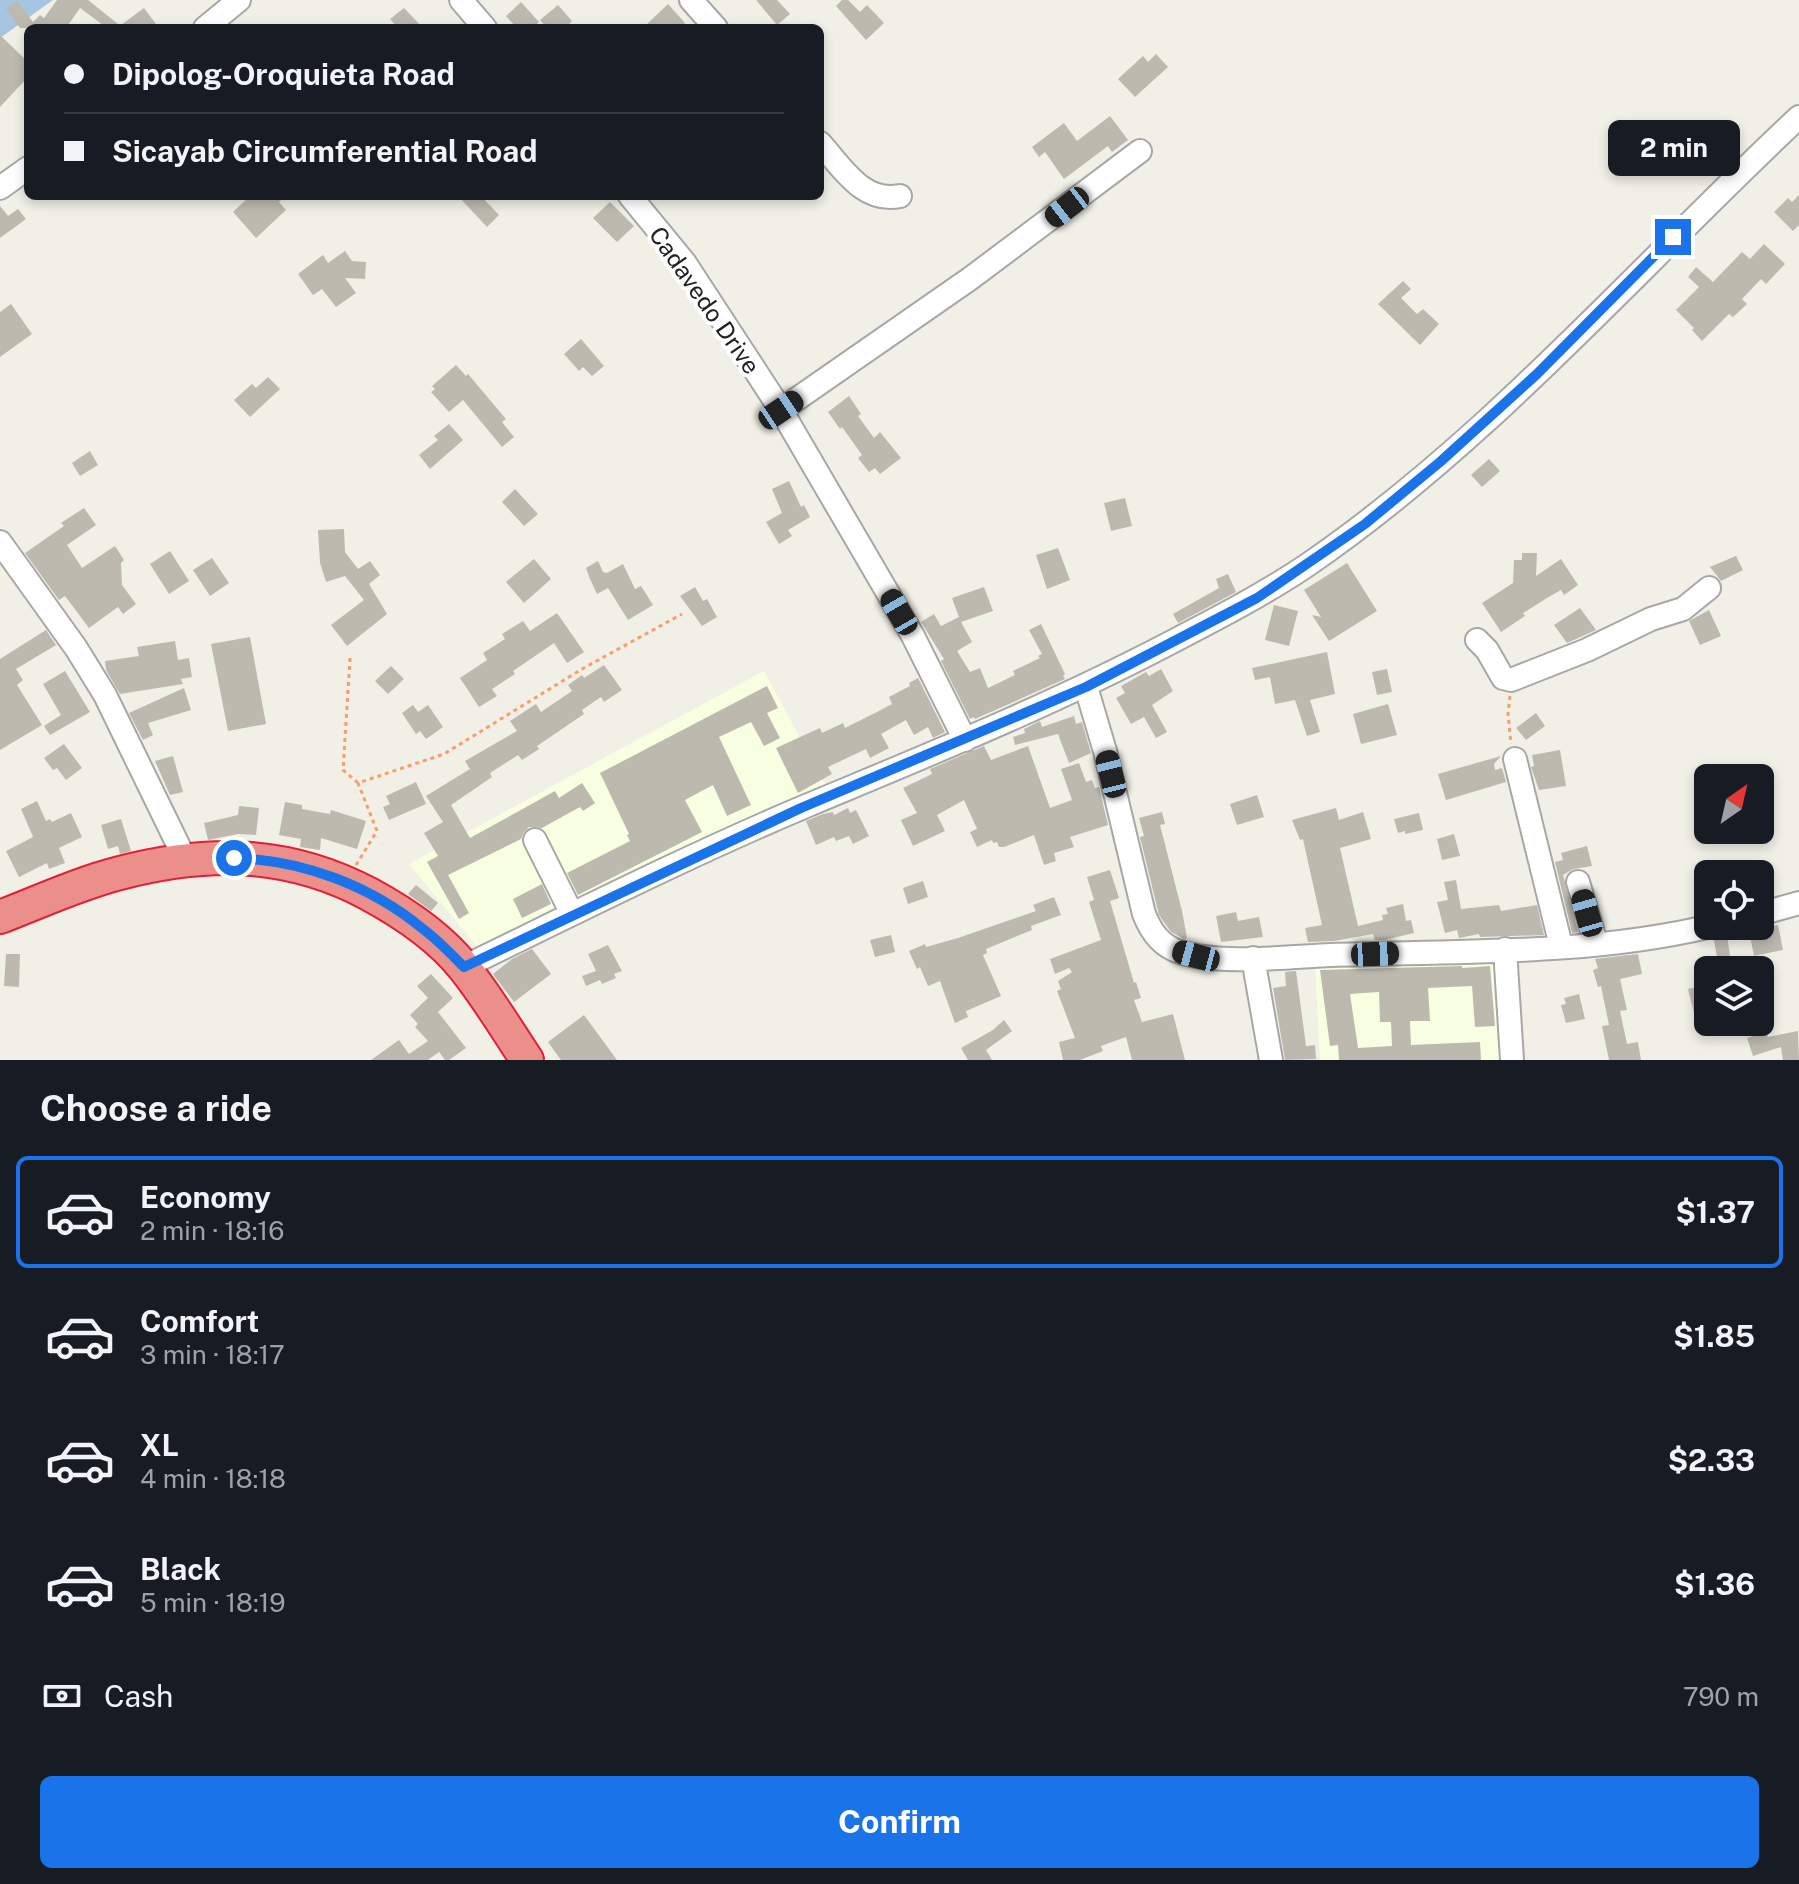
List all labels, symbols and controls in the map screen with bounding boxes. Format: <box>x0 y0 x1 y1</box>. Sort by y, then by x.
text: Dipolog-Oroquieta Road <box>112 56 455 92</box>
callout: 2 min <box>1607 121 1739 177</box>
text: 2 min <box>1640 132 1708 163</box>
text: Sicayab Circumferential Road <box>112 133 537 169</box>
car <box>1041 183 1093 231</box>
route end <box>1655 219 1691 255</box>
street label: Cadavedo Drive <box>644 221 766 379</box>
car <box>754 387 808 433</box>
car <box>877 585 921 639</box>
car <box>1094 748 1128 800</box>
north arrow <box>1694 764 1774 844</box>
map controls <box>1694 764 1774 1036</box>
route start <box>216 840 252 876</box>
button: locate <box>1694 860 1774 940</box>
car <box>1569 887 1605 939</box>
car <box>1170 938 1222 974</box>
car <box>1351 941 1399 967</box>
button: layers <box>1694 956 1774 1036</box>
text: Choose a ride <box>40 1087 272 1129</box>
icon: car <box>44 1176 116 1248</box>
text: Economy <box>140 1179 271 1215</box>
text: $1.37 <box>1675 1194 1755 1230</box>
text: 2 min · 18:16 <box>140 1215 284 1246</box>
icon: car <box>44 1300 116 1372</box>
text: Comfort <box>140 1303 259 1339</box>
text: $1.85 <box>1673 1318 1755 1354</box>
text: 3 min · 18:17 <box>140 1339 285 1370</box>
icon: car <box>44 1424 116 1496</box>
text: XL <box>140 1427 179 1463</box>
text: $2.33 <box>1668 1442 1755 1478</box>
text: 4 min · 18:18 <box>140 1463 286 1494</box>
icon: car <box>44 1548 116 1620</box>
text: Black <box>140 1551 221 1587</box>
text: $1.36 <box>1674 1566 1755 1602</box>
text: 5 min · 18:19 <box>140 1587 286 1618</box>
icon: cash <box>40 1674 84 1718</box>
text: Cash <box>104 1678 173 1714</box>
text: 790 m <box>1683 1681 1759 1712</box>
button: Confirm <box>40 1776 1759 1868</box>

